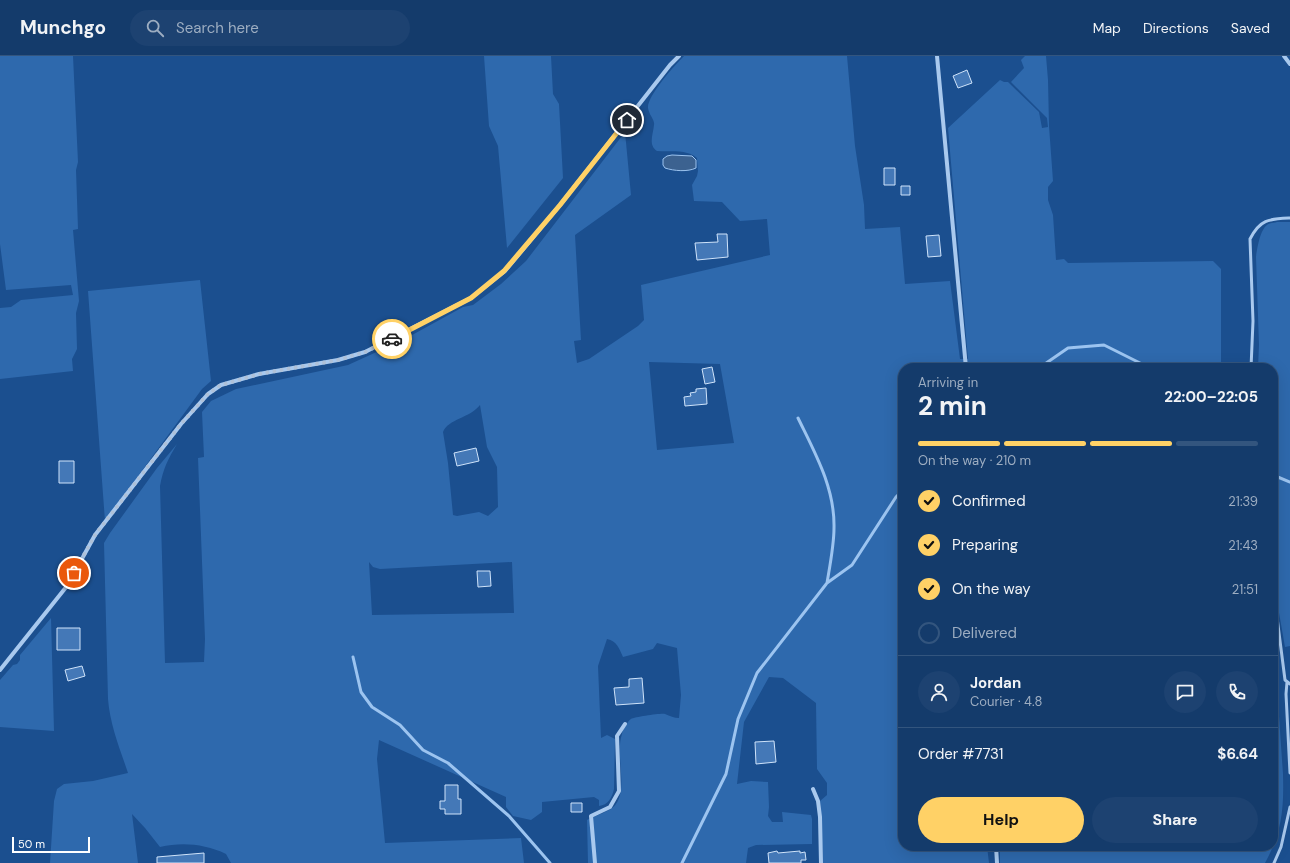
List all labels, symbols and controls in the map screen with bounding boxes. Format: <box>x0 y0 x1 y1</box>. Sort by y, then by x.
search box <box>130 10 410 46</box>
text: Munchgo <box>20 15 106 40</box>
icon: search <box>144 17 166 39</box>
text: Search here <box>176 18 259 38</box>
text: Map <box>1093 19 1121 37</box>
text: Directions <box>1143 19 1209 37</box>
text: Saved <box>1231 19 1270 37</box>
pin <box>610 103 644 137</box>
icon: home <box>616 109 638 131</box>
courier <box>372 319 412 359</box>
icon: car <box>381 328 403 350</box>
text: Arriving in <box>918 374 978 391</box>
text: 22:00–22:05 <box>1164 387 1258 407</box>
text: 2 min <box>918 389 987 423</box>
text: On the way · 210 m <box>918 452 1031 469</box>
icon: check <box>918 490 940 512</box>
text: Confirmed <box>952 491 1026 511</box>
text: 21:39 <box>1228 493 1258 510</box>
icon: check <box>918 534 940 556</box>
text: Preparing <box>952 535 1018 555</box>
text: 21:43 <box>1228 537 1258 554</box>
pin <box>57 556 91 590</box>
icon: bag <box>63 562 85 584</box>
icon: check <box>918 578 940 600</box>
text: On the way <box>952 579 1031 599</box>
text: 21:51 <box>1232 581 1258 598</box>
text: Delivered <box>952 623 1017 643</box>
button: person <box>918 671 960 713</box>
button: chat <box>1164 671 1206 713</box>
button: phone <box>1216 671 1258 713</box>
text: Jordan <box>970 673 1021 693</box>
text: Courier · 4.8 <box>970 693 1042 710</box>
text: Order #7731 <box>918 744 1003 764</box>
text: $6.64 <box>1217 744 1258 764</box>
button: Help <box>918 797 1084 843</box>
button: Share <box>1092 797 1258 843</box>
scale bar <box>12 835 90 854</box>
text: 50 m <box>18 837 45 851</box>

